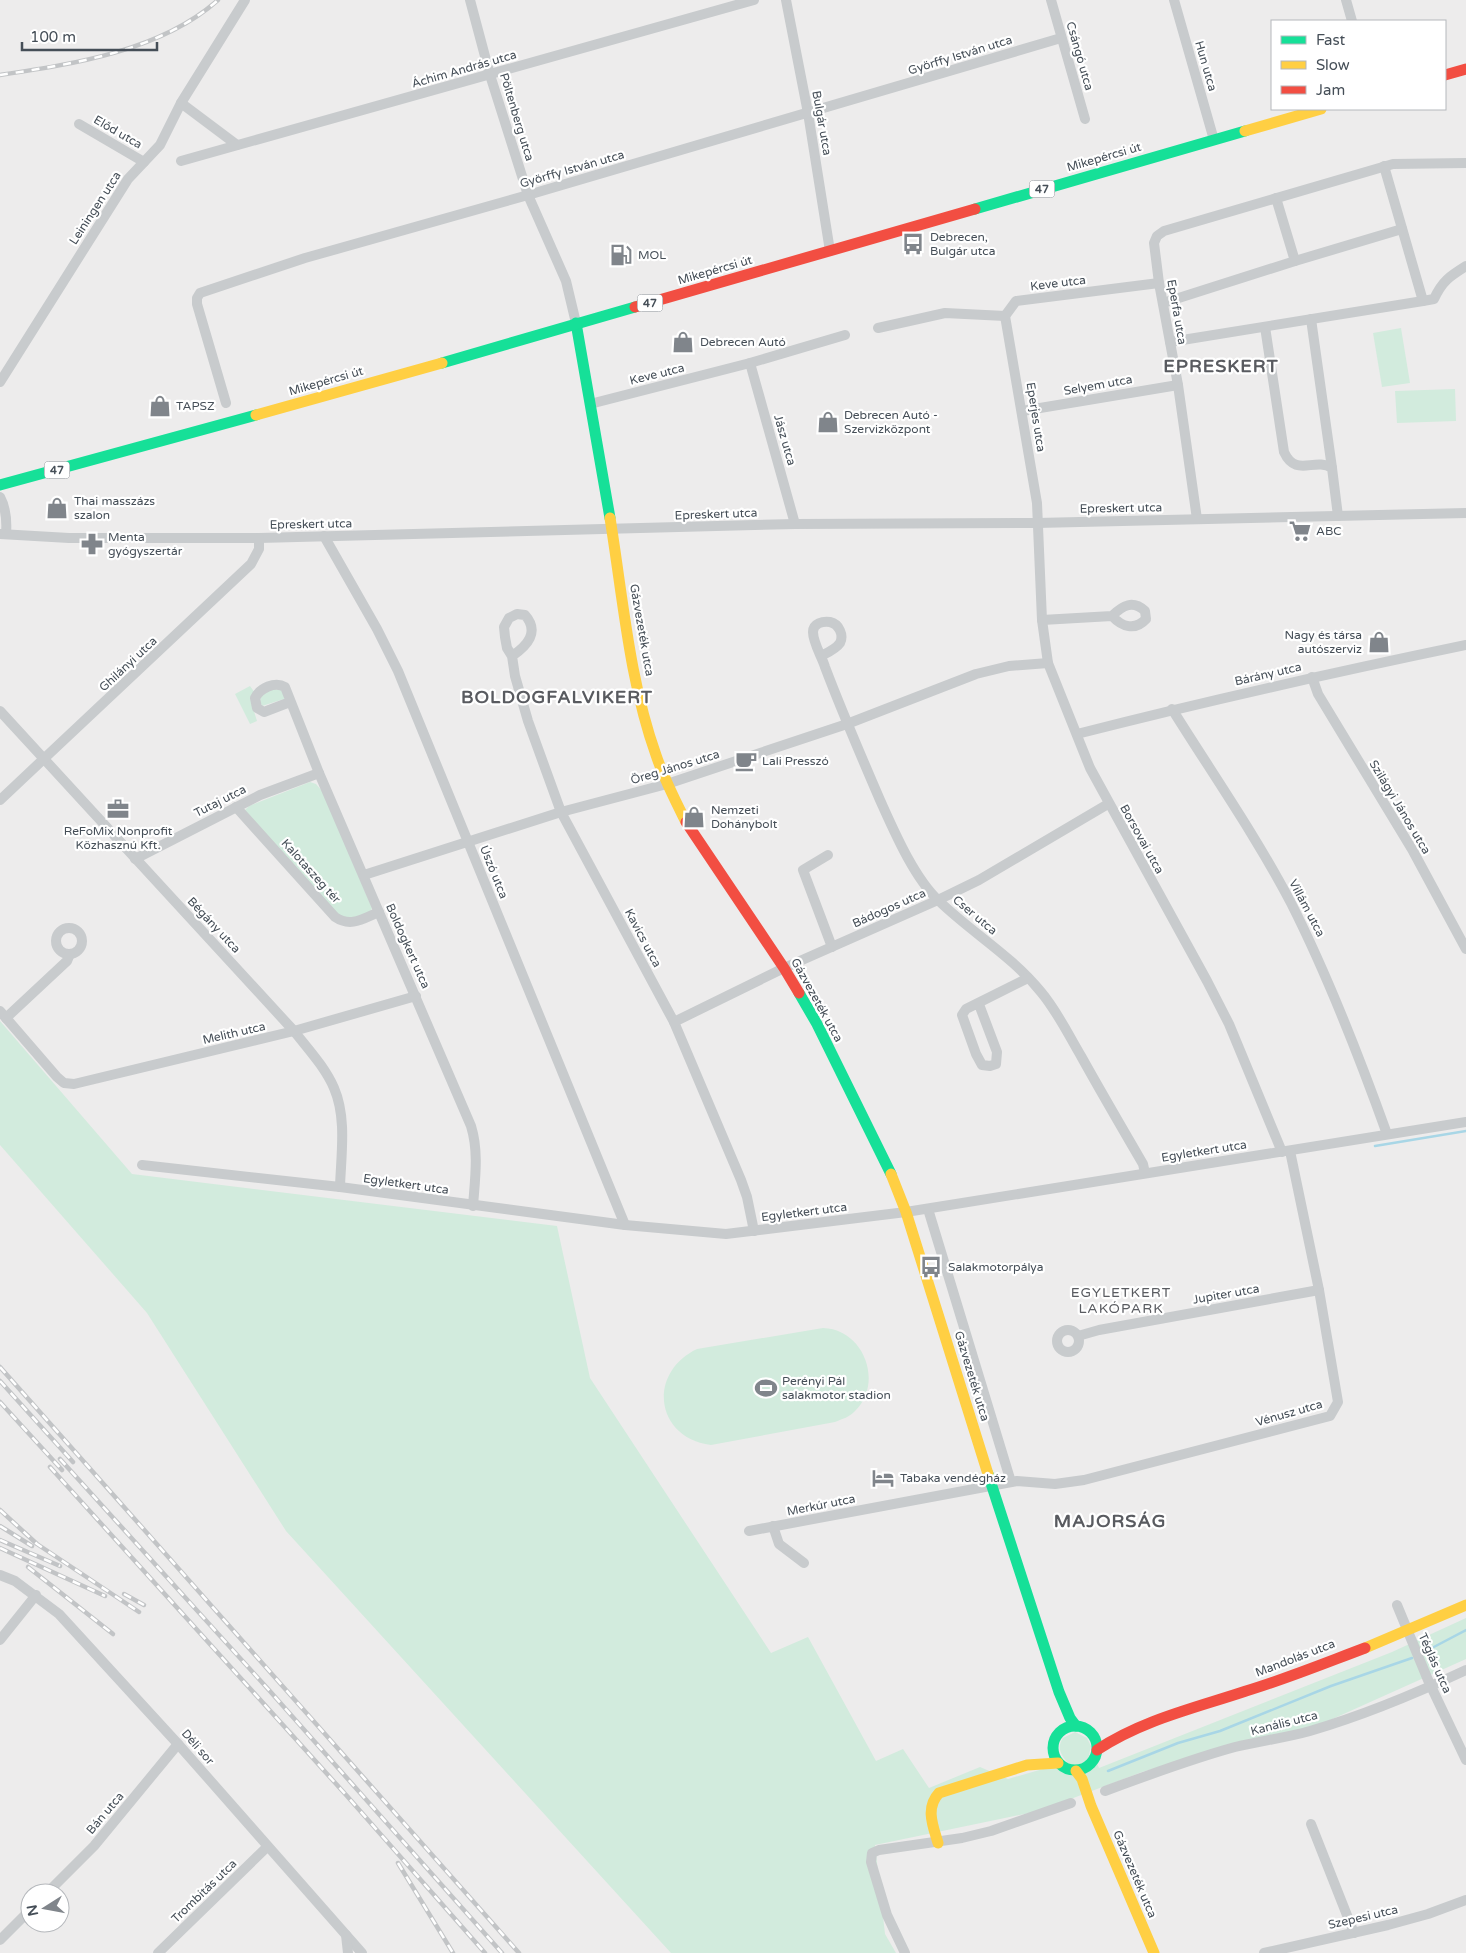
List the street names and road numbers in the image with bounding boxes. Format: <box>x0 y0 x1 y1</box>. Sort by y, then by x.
street label: Csángó utca <box>1063 20 1097 92</box>
street label: Györffy István utca <box>906 32 1014 78</box>
street label: Hun utca <box>1192 39 1220 93</box>
street label: Áchim András utca <box>410 47 518 91</box>
street label: Pöltenberg utca <box>497 71 537 163</box>
street label: Bulgár utca <box>809 90 835 156</box>
street label: Előd utca <box>91 113 145 151</box>
street label: Mikepércsi út <box>1065 140 1143 174</box>
street label: Györffy István utca <box>518 147 626 191</box>
street label: Leiningen utca <box>66 169 124 247</box>
road number: 47 <box>1030 180 1054 198</box>
street label: Mikepércsi út <box>676 253 754 287</box>
street label: Keve utca <box>1029 273 1087 293</box>
street label: Eperfa utca <box>1164 278 1190 346</box>
road number: 47 <box>638 294 662 312</box>
street label: Keve utca <box>628 360 686 388</box>
street label: Mikepércsi út <box>287 364 365 398</box>
street label: Selyem utca <box>1063 372 1133 398</box>
street label: Eperjes utca <box>1024 381 1048 453</box>
street label: Jász utca <box>771 413 799 467</box>
road number: 47 <box>44 462 70 478</box>
street label: Epreskert utca <box>1080 500 1162 516</box>
street label: Epreskert utca <box>674 506 758 522</box>
street label: Epreskert utca <box>270 516 352 532</box>
street label: Gázvezeték utca <box>627 583 657 677</box>
street label: Ghilányi utca <box>96 634 160 694</box>
street label: Bárány utca <box>1233 660 1303 688</box>
street label: Öreg János utca <box>629 747 721 787</box>
street label: Szilágyi János utca <box>1366 758 1434 856</box>
street label: Tutaj utca <box>192 782 248 820</box>
street label: Borsovai utca <box>1117 802 1167 876</box>
street label: Kalotaszeg tér <box>279 836 344 906</box>
street label: Úszó utca <box>477 843 511 901</box>
street label: Villám utca <box>1286 877 1328 939</box>
street label: Bádogos utca <box>850 886 928 930</box>
street label: Cser utca <box>950 892 1000 938</box>
street label: Bégány utca <box>185 894 243 956</box>
street label: Boldogkert utca <box>383 901 433 991</box>
street label: Kavics utca <box>622 906 664 970</box>
street label: Gázvezeték utca <box>788 956 846 1044</box>
street label: Melith utca <box>201 1019 267 1047</box>
street label: Egyletkert utca <box>1160 1137 1248 1165</box>
street label: Egyletkert utca <box>362 1171 450 1197</box>
street label: Egyletkert utca <box>760 1200 848 1224</box>
street label: Jupiter utca <box>1192 1281 1260 1307</box>
street label: Gázvezeték utca <box>952 1329 992 1423</box>
street label: Vénusz utca <box>1254 1397 1324 1429</box>
street label: Merkúr utca <box>786 1492 856 1518</box>
street label: Téglás utca <box>1415 1631 1455 1695</box>
street label: Mandolás utca <box>1253 1636 1337 1680</box>
street label: Kanális utca <box>1249 1708 1319 1738</box>
street label: Déli sor <box>179 1726 217 1768</box>
street label: Bán utca <box>83 1789 127 1837</box>
street label: Gázvezeték utca <box>1110 1828 1160 1920</box>
street label: Trombitás utca <box>169 1856 239 1926</box>
street label: Szepesi utca <box>1327 1902 1399 1932</box>

